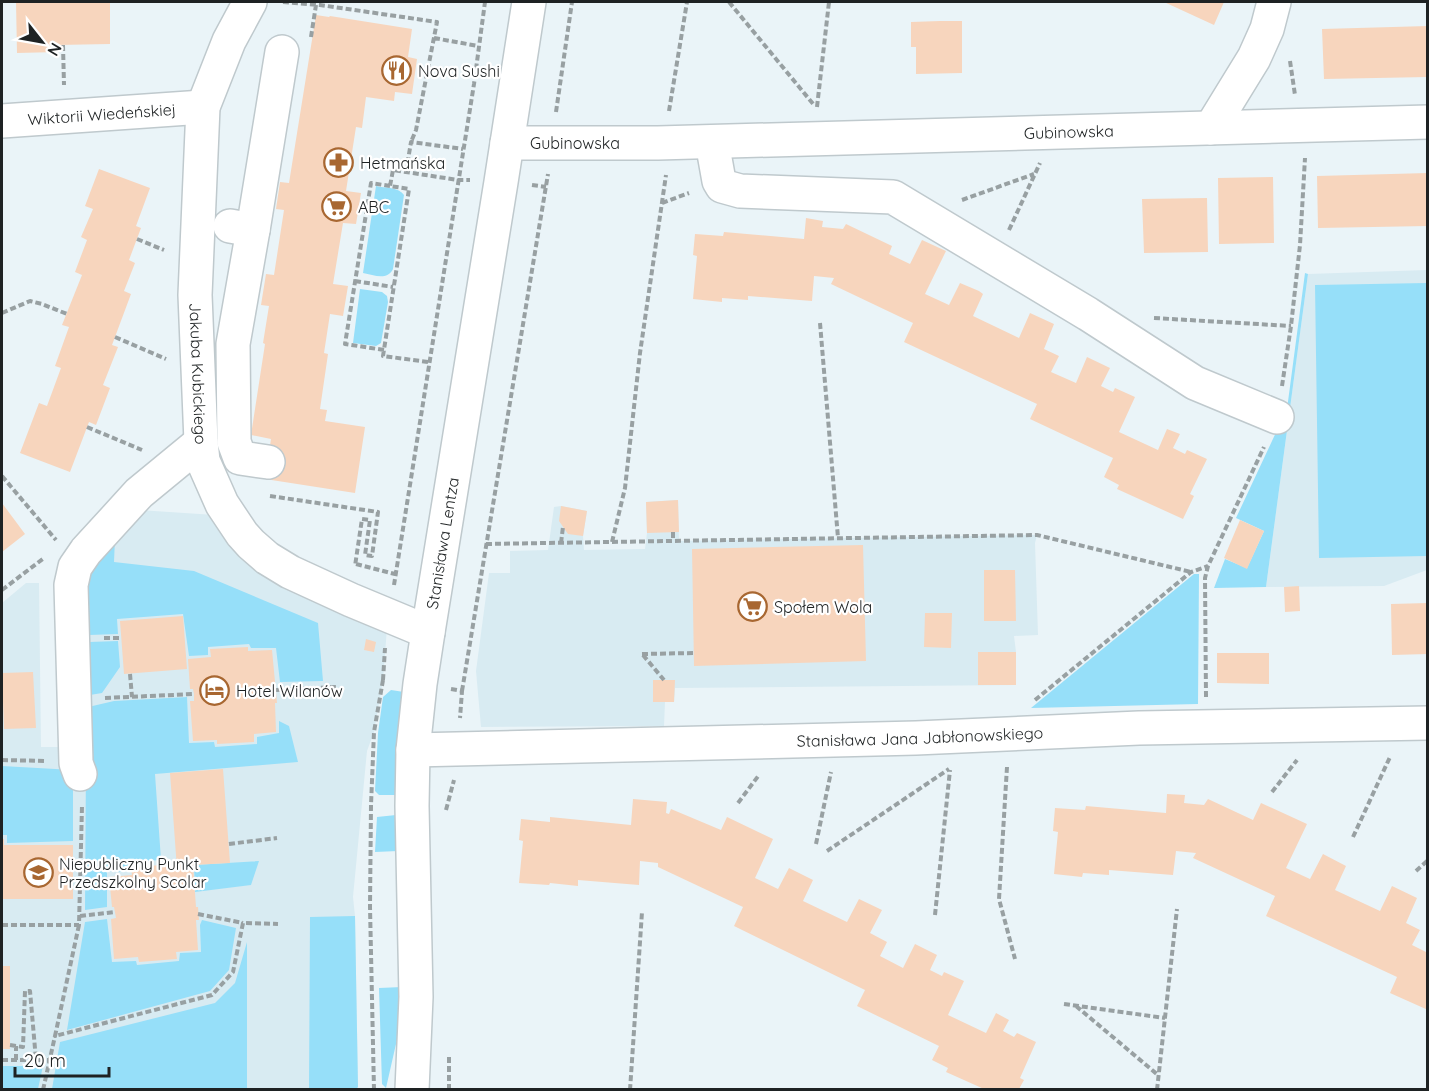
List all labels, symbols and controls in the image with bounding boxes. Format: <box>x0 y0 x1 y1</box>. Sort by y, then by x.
north arrow <box>12 12 72 72</box>
text: N <box>43 40 66 60</box>
restaurant icon: Nova Sushi <box>381 55 413 87</box>
place label: Nova Sushi <box>418 61 500 81</box>
street label: Wiktorii Wiedeńskiej <box>27 99 177 129</box>
street label: Gubinowska <box>1024 121 1114 143</box>
street label: Gubinowska <box>530 133 620 153</box>
pharmacy icon: Hetmańska <box>323 147 355 179</box>
place label: Hetmańska <box>360 153 445 173</box>
supermarket icon: ABC <box>321 191 353 223</box>
place label: ABC <box>358 197 389 217</box>
street label: Jakuba Kubickiego <box>185 302 211 445</box>
street label: Stanisława Lentza <box>422 476 463 611</box>
supermarket icon: Społem Wola <box>737 591 769 623</box>
place label: Społem Wola <box>774 597 872 617</box>
hotel icon: Hotel Wilanów <box>199 675 231 707</box>
place label: Hotel Wilanów <box>236 681 343 701</box>
street label: Stanisława Jana Jabłonowskiego <box>796 722 1044 751</box>
place label: Niepubliczny Punkt Przedszkolny Scolar <box>59 854 207 892</box>
school or university icon: Niepubliczny Punkt Przedszkolny Scolar <box>22 857 54 889</box>
scale bar <box>15 1040 110 1078</box>
text: 20 m <box>24 1049 66 1072</box>

